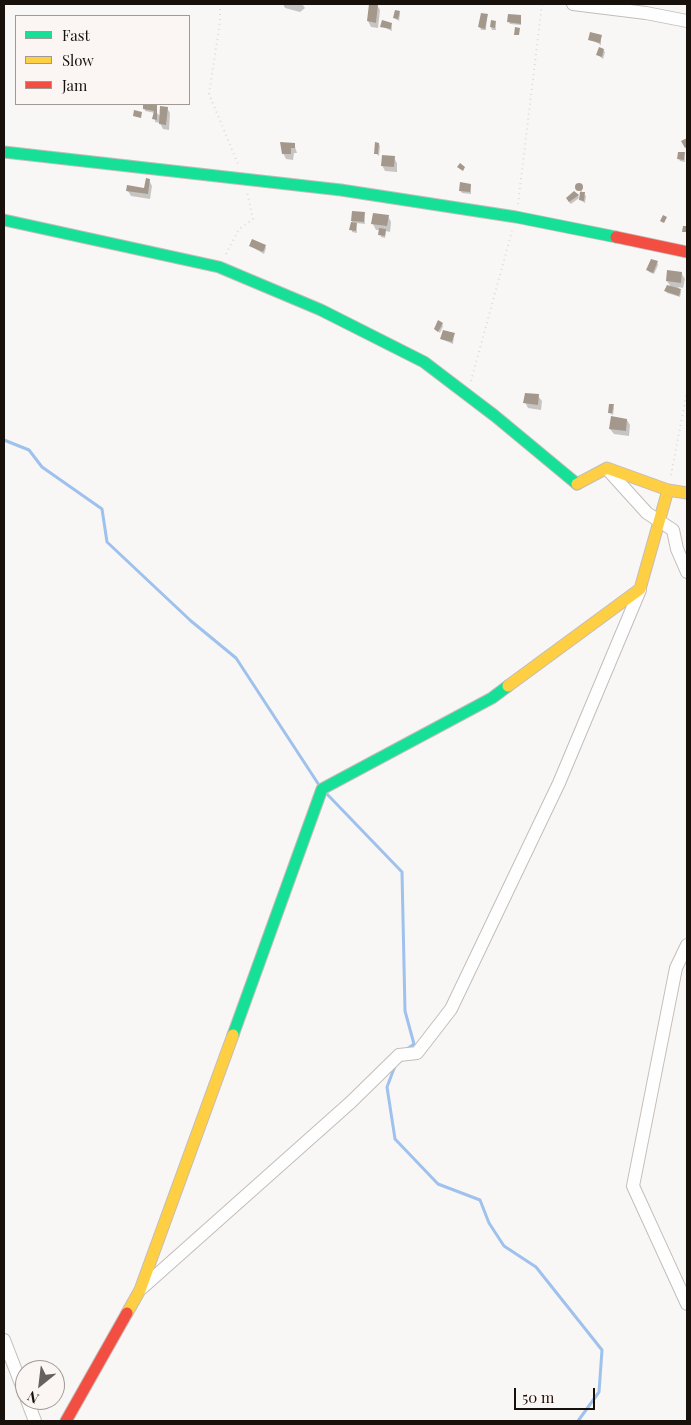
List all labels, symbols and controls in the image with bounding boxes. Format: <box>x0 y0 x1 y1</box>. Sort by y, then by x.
legend <box>15 15 190 105</box>
text: Fast <box>62 25 90 45</box>
text: Slow <box>62 50 94 70</box>
text: Jam <box>62 75 87 95</box>
north arrow <box>15 1360 65 1410</box>
scale bar <box>516 1378 597 1410</box>
text: N <box>24 1387 42 1408</box>
text: 50 m <box>522 1387 554 1407</box>

